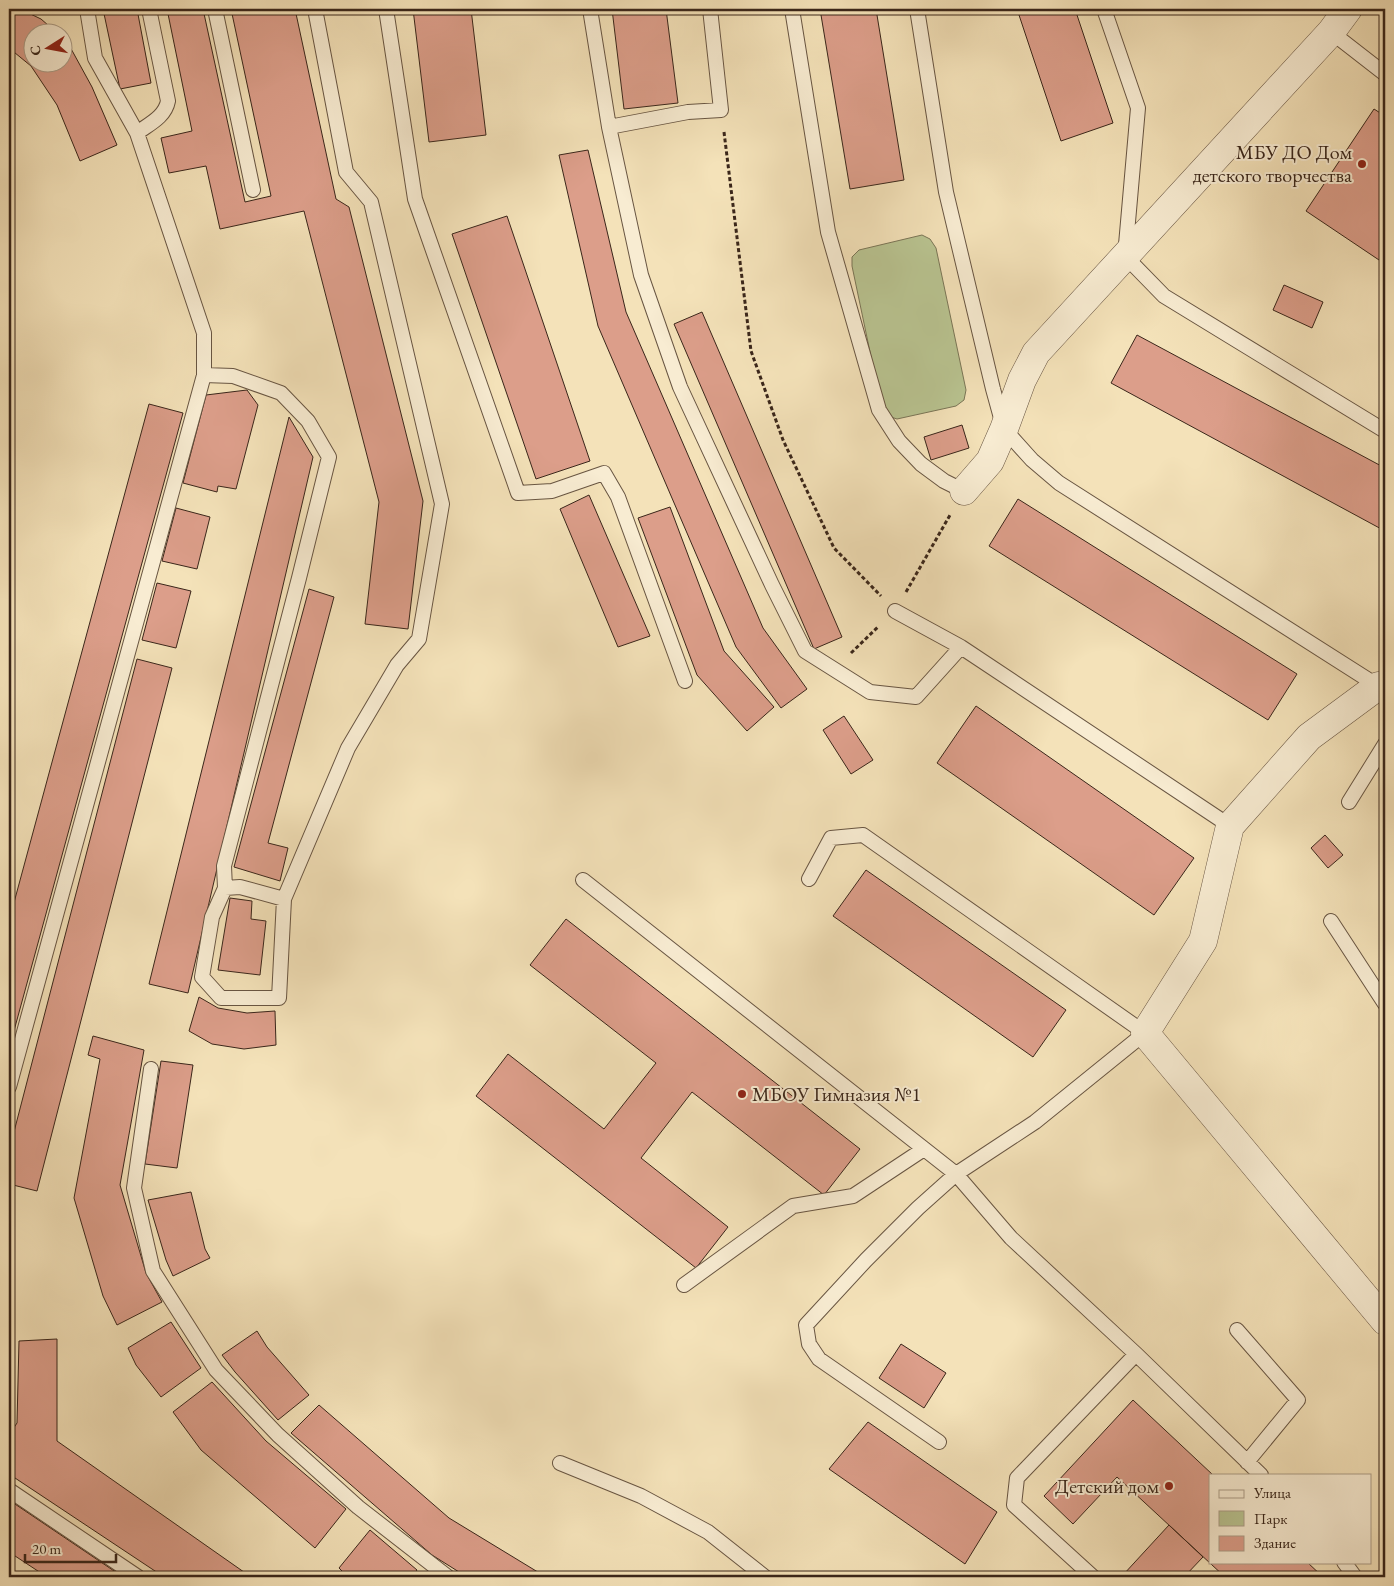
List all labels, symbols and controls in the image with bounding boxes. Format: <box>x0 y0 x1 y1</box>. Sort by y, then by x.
north arrow <box>22 22 72 72</box>
text: С <box>25 44 45 57</box>
place label: МБУ ДО Дом детского творчества <box>1193 139 1352 188</box>
marker: МБУ ДО Дом детского творчества <box>1356 158 1368 170</box>
place label: МБОУ Гимназия №1 <box>752 1081 921 1107</box>
marker: МБОУ Гимназия №1 <box>736 1088 748 1100</box>
place label: Детский дом <box>1055 1473 1159 1499</box>
legend <box>1209 1474 1372 1564</box>
marker: Детский дом <box>1163 1480 1175 1492</box>
text: Улица <box>1253 1483 1291 1502</box>
text: Парк <box>1254 1509 1287 1528</box>
scale bar <box>25 1531 116 1563</box>
text: Здание <box>1254 1533 1296 1552</box>
text: 20 m <box>32 1539 61 1558</box>

